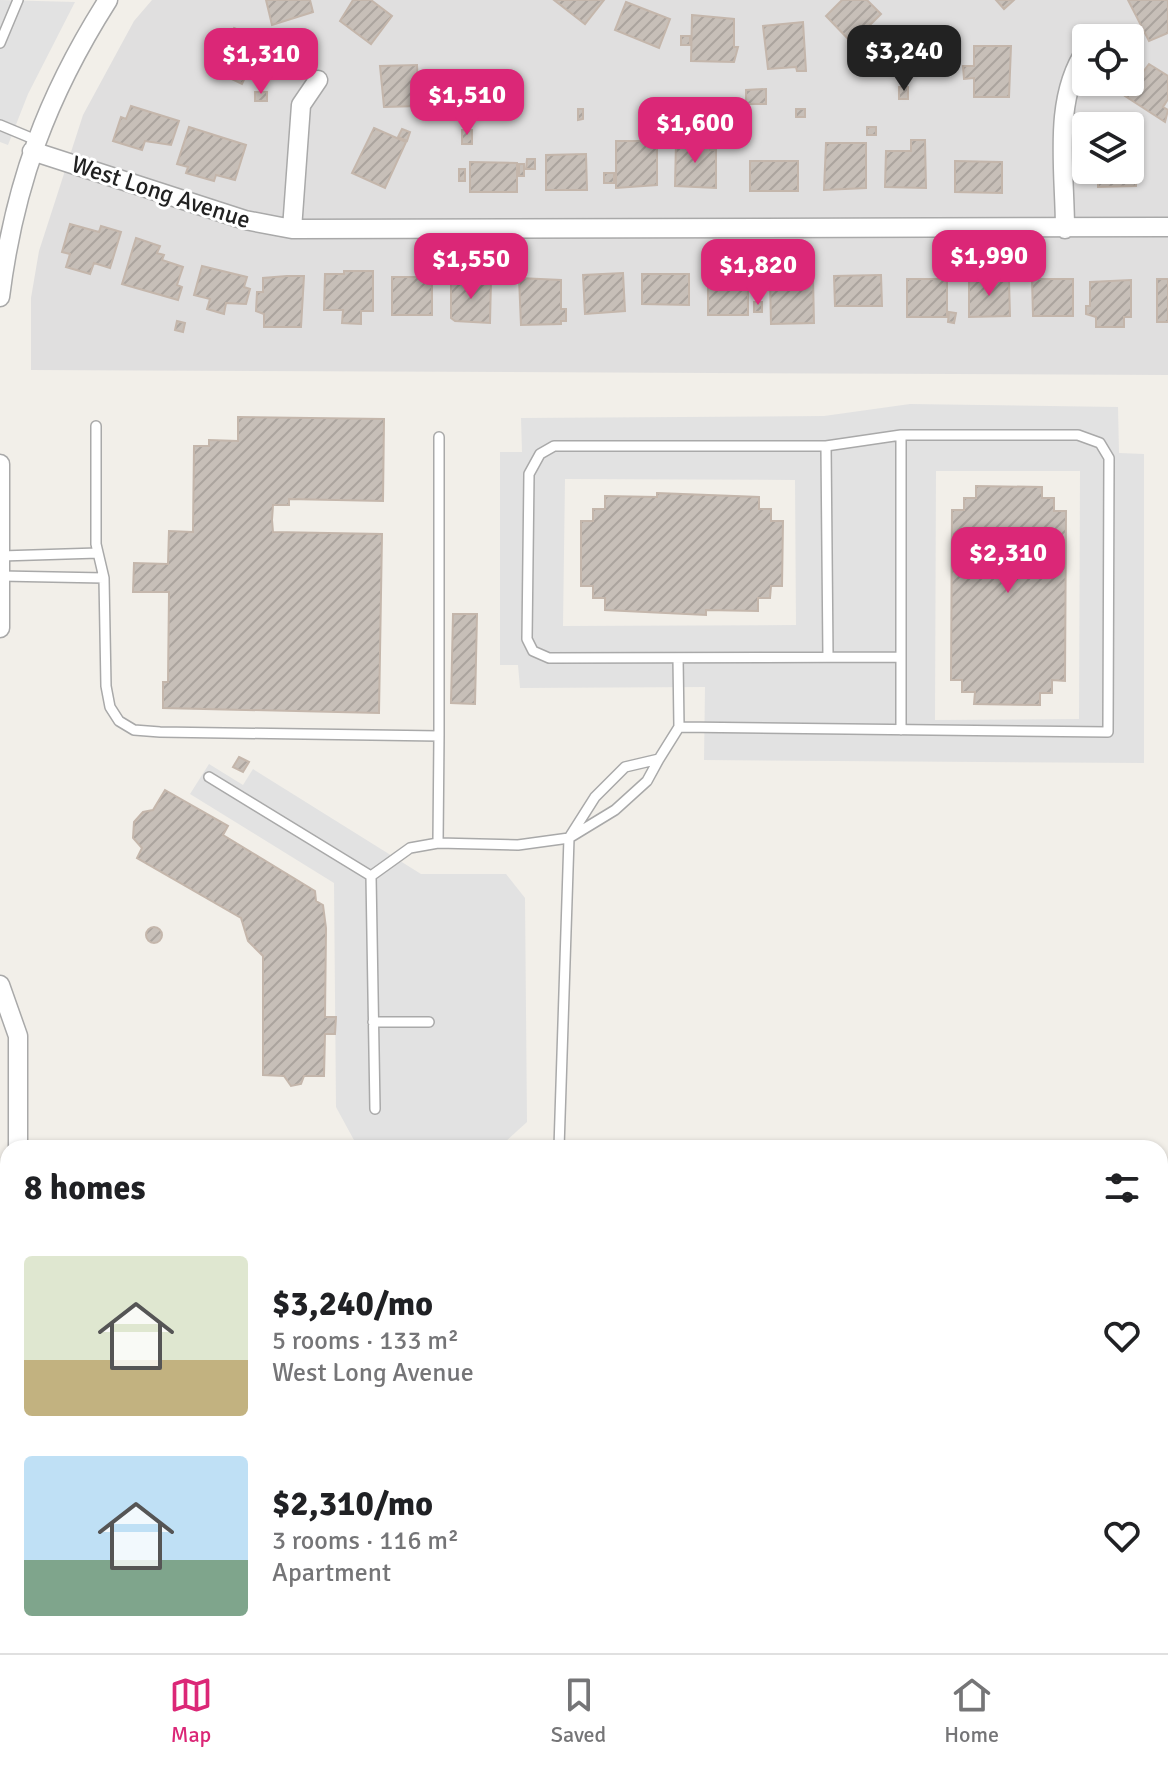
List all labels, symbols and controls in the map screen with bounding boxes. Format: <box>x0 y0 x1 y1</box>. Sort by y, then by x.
map controls <box>1072 24 1144 184</box>
button: locate <box>1072 24 1144 96</box>
pin: $3,240 <box>839 25 969 93</box>
pin: $1,310 <box>196 28 326 96</box>
text: $3,240 <box>865 35 943 67</box>
text: $1,310 <box>222 38 300 70</box>
pin: $1,510 <box>402 69 532 137</box>
text: $1,510 <box>428 79 506 111</box>
pin: $1,600 <box>630 97 760 165</box>
text: $1,600 <box>656 107 734 139</box>
button: layers <box>1072 112 1144 184</box>
street label: West Long Avenue <box>68 149 254 235</box>
pin: $1,990 <box>924 230 1054 298</box>
pin: $1,550 <box>406 233 536 301</box>
pin: $1,820 <box>693 239 823 307</box>
text: $1,990 <box>950 240 1028 272</box>
text: $1,550 <box>432 243 510 275</box>
text: $1,820 <box>719 249 797 281</box>
pin: $2,310 <box>943 527 1073 595</box>
text: $2,310 <box>969 537 1047 569</box>
icon: filters <box>1100 1166 1144 1210</box>
text: 8 homes <box>24 1167 145 1209</box>
text: $3,240/mo <box>272 1283 433 1325</box>
icon: home <box>88 1288 184 1384</box>
icon: heart <box>1100 1314 1144 1358</box>
text: 5 rooms · 133 m² <box>272 1325 459 1357</box>
text: West Long Avenue <box>272 1357 474 1389</box>
text: $2,310/mo <box>272 1483 433 1525</box>
icon: home <box>88 1488 184 1584</box>
icon: heart <box>1100 1514 1144 1558</box>
text: 3 rooms · 116 m² <box>272 1525 459 1557</box>
text: Apartment <box>272 1557 391 1589</box>
tab: Map <box>169 1673 213 1748</box>
tab: Saved <box>551 1673 606 1748</box>
tab: Home <box>944 1673 999 1748</box>

